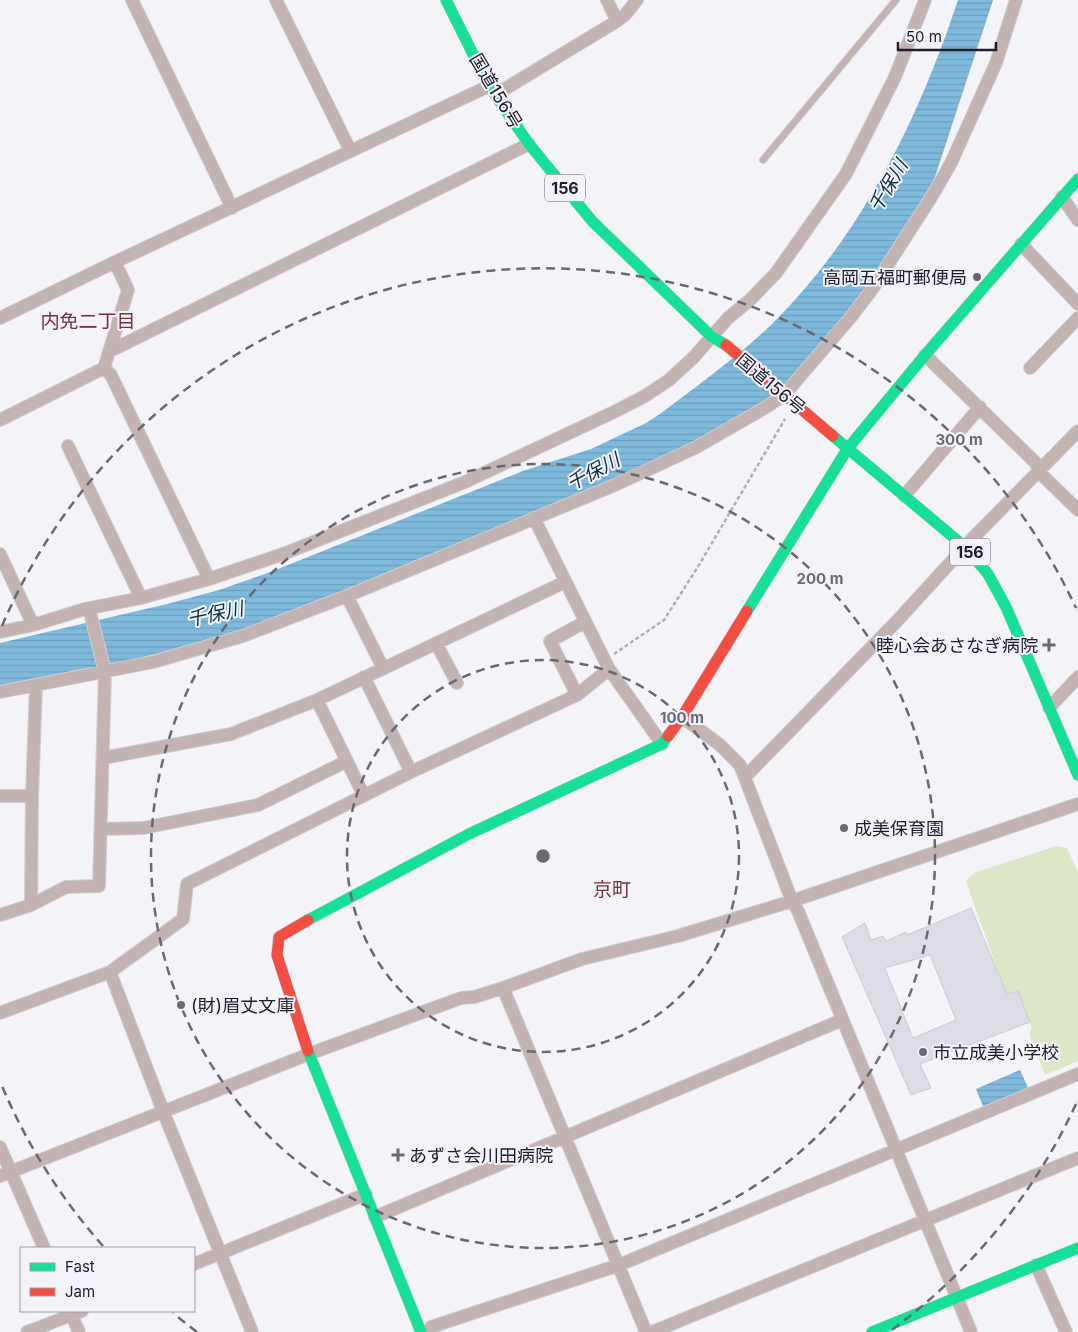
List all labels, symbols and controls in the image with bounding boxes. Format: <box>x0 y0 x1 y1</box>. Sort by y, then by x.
scale bar <box>898 20 996 52</box>
text: 50 m <box>906 27 942 46</box>
street label: 国道156号 <box>466 50 526 132</box>
water label: 千保川 <box>863 154 914 216</box>
road number: 156 <box>545 174 585 202</box>
place label: 高岡五福町郵便局 <box>823 267 967 288</box>
marker: 高岡五福町郵便局 <box>971 271 983 283</box>
district label: 内免二丁目 <box>40 310 136 333</box>
street label: 国道156号 <box>732 349 810 419</box>
text: 300 m <box>935 430 983 449</box>
water label: 千保川 <box>562 448 625 496</box>
road number: 156 <box>950 538 990 566</box>
text: 200 m <box>797 569 843 588</box>
water label: 千保川 <box>185 596 247 631</box>
place label: 睦心会あさなぎ病院 <box>876 635 1038 656</box>
marker: 睦心会あさなぎ病院 <box>1042 638 1056 652</box>
text: 100 m <box>660 708 704 727</box>
place label: 成美保育園 <box>854 818 944 839</box>
marker: 成美保育園 <box>838 822 850 834</box>
centre of rings <box>534 847 552 865</box>
district label: 京町 <box>593 878 631 901</box>
place label: (財)眉丈文庫 <box>191 995 294 1016</box>
marker: (財)眉丈文庫 <box>175 999 187 1011</box>
place label: 市立成美小学校 <box>933 1042 1059 1063</box>
marker: 市立成美小学校 <box>917 1046 929 1058</box>
place label: あずさ会川田病院 <box>409 1145 553 1166</box>
marker: あずさ会川田病院 <box>391 1148 405 1162</box>
legend <box>20 1247 195 1312</box>
text: Fast <box>65 1257 95 1276</box>
text: Jam <box>65 1282 95 1301</box>

